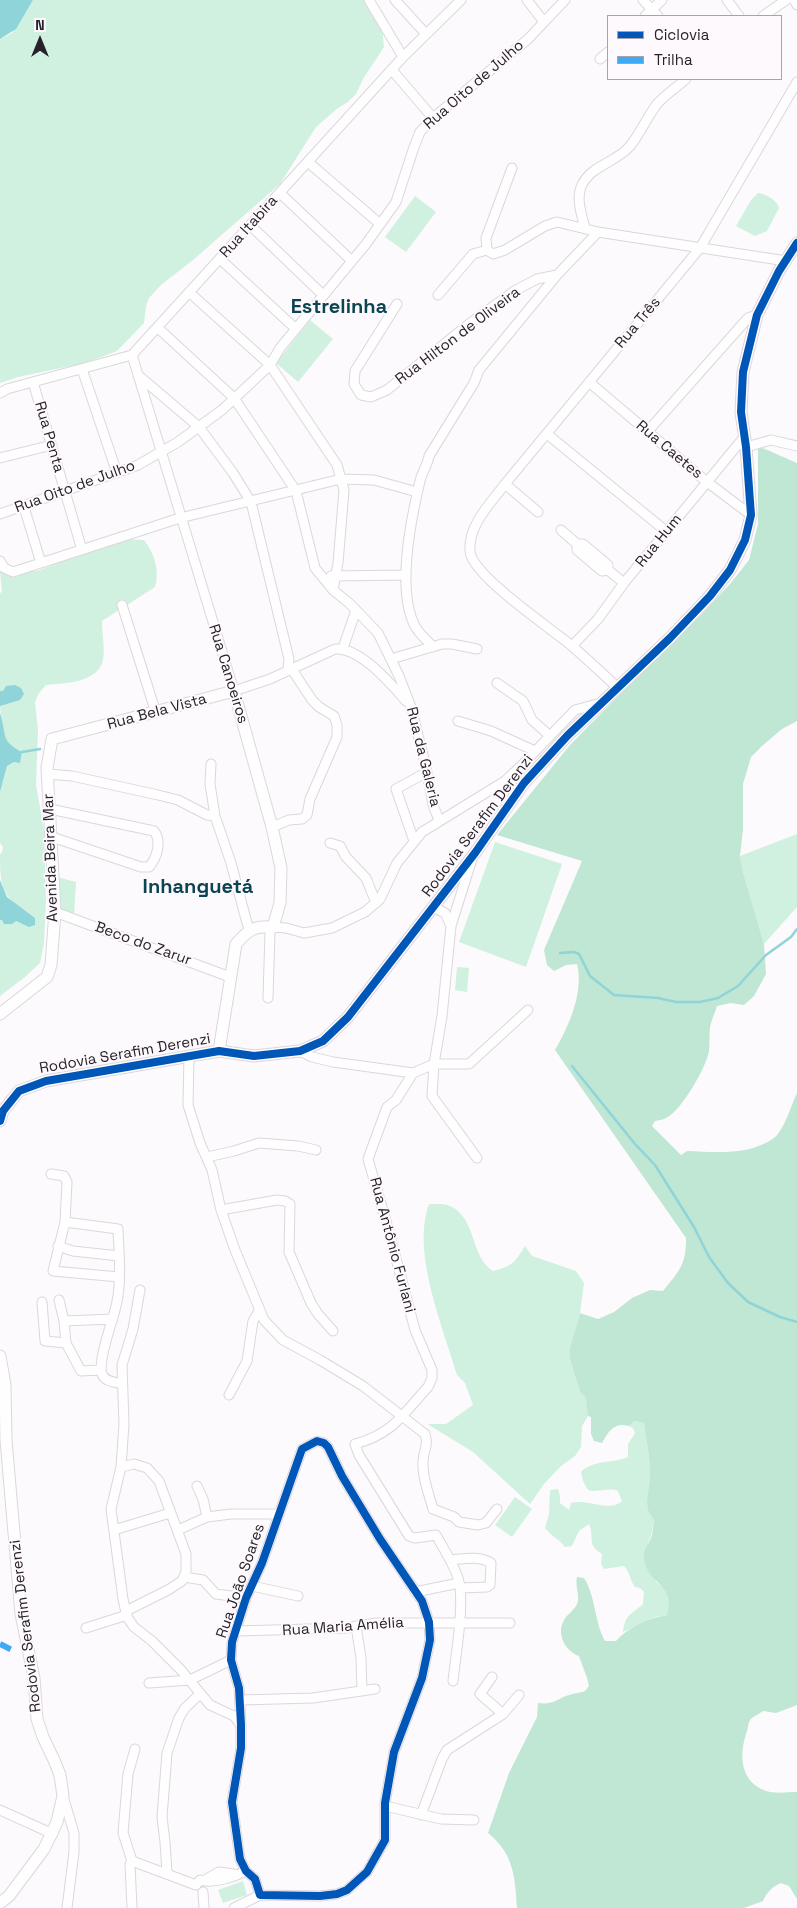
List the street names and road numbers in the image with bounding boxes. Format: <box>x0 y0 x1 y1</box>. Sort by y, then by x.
street label: Rua Oito de Julho <box>420 37 528 133</box>
street label: Rua Itabira <box>216 192 282 262</box>
street label: Rua Hilton de Oliveira <box>392 283 524 389</box>
street label: Rua Três <box>612 294 664 352</box>
street label: Rua Penta <box>30 399 68 475</box>
street label: Rua Caetes <box>632 417 706 483</box>
street label: Rua Oito de Julho <box>12 457 138 517</box>
street label: Rua Hum <box>632 511 686 571</box>
street label: Rua Canoeiros <box>204 622 252 726</box>
street label: Rua Bela Vista <box>105 690 209 734</box>
street label: Rua da Galeria <box>402 705 444 809</box>
street label: Rodovia Serafim Derenzi <box>419 751 537 901</box>
street label: Avenida Beira Mar <box>40 793 62 923</box>
street label: Beco do Zarur <box>92 918 194 970</box>
street label: Rodovia Serafim Derenzi <box>38 1030 212 1078</box>
street label: Rua Antônio Furlani <box>365 1175 419 1315</box>
street label: Rua João Soares <box>213 1521 269 1641</box>
street label: Rodovia Serafim Derenzi <box>6 1539 46 1713</box>
street label: Rua Maria Amélia <box>282 1614 404 1640</box>

